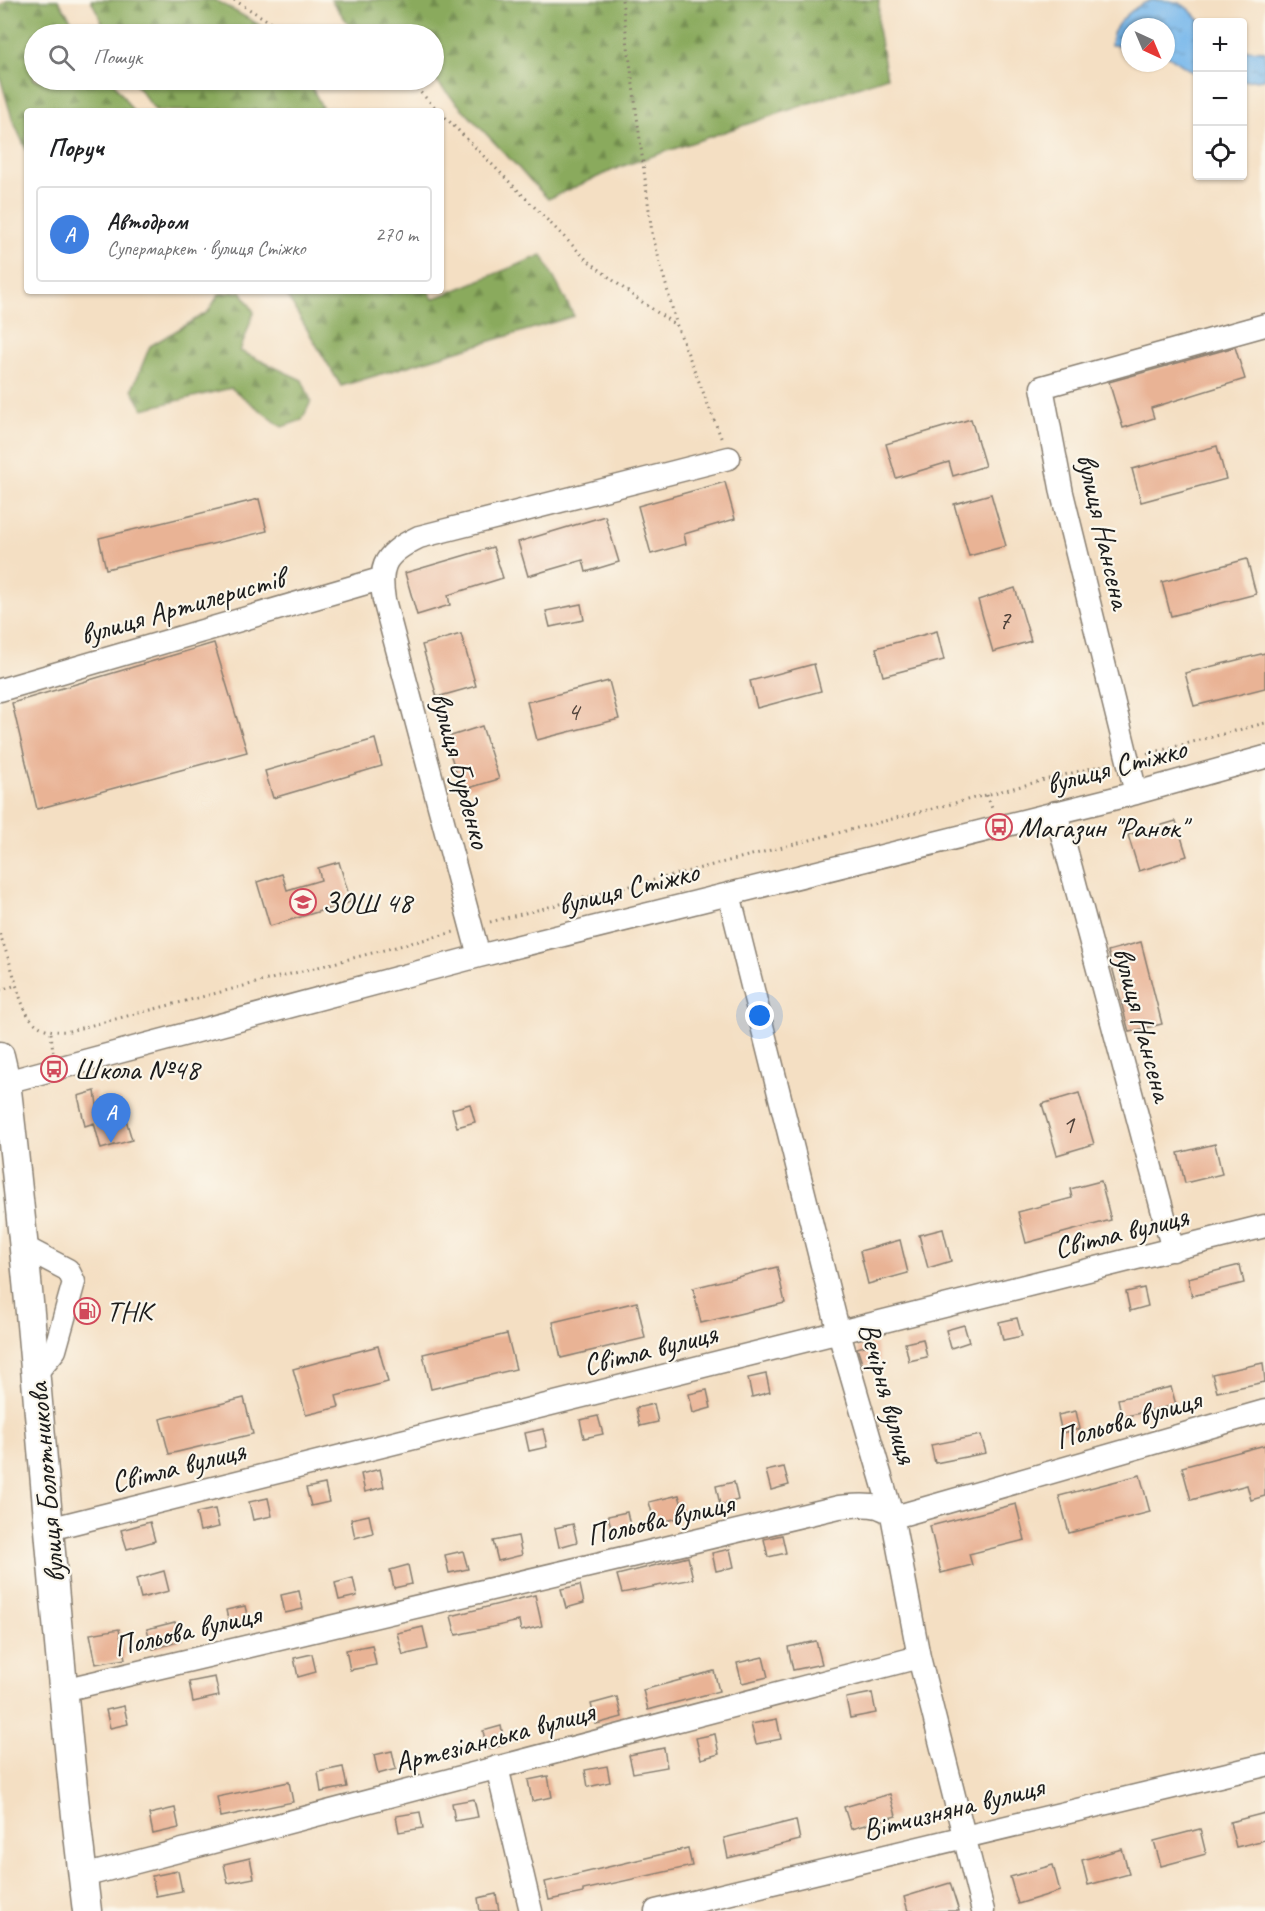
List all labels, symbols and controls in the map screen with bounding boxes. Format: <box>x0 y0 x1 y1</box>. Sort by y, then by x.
north arrow <box>1121 18 1175 72</box>
map controls <box>1193 18 1247 180</box>
button: + <box>1193 18 1247 72</box>
search box <box>24 24 444 90</box>
icon: search <box>45 41 78 74</box>
text: Пошук <box>93 43 142 71</box>
button: − <box>1193 72 1247 126</box>
button: locate <box>1193 126 1247 180</box>
text: Поруч <box>48 131 104 164</box>
text: Автодром <box>107 208 188 236</box>
text: A <box>64 222 75 247</box>
text: 270 m <box>375 222 418 247</box>
text: Супермаркет · вулиця Стіжко <box>107 236 306 261</box>
street label: вулиця Нансена <box>1068 450 1141 615</box>
street label: вулиця Артилеристів <box>76 557 295 653</box>
house number: 7 <box>998 603 1012 637</box>
street label: вулиця Бурденко <box>422 688 500 854</box>
house number: 4 <box>567 694 582 728</box>
street label: вулиця Стіжко <box>1042 729 1192 803</box>
place label: Магазин "Ранок" <box>1018 808 1193 846</box>
bus stop icon: Магазин "Ранок" <box>984 812 1014 842</box>
street label: вулиця Стіжко <box>554 852 704 924</box>
place label: ЗОШ 48 <box>322 883 414 921</box>
school or university icon: ЗОШ 48 <box>288 887 318 917</box>
street label: вулиця Нансена <box>1104 943 1183 1108</box>
your location <box>745 1001 774 1030</box>
place label: Школа №48 <box>74 1050 202 1088</box>
bus stop icon: Школа №48 <box>39 1054 69 1084</box>
pin: A <box>92 1094 130 1143</box>
house number: 1 <box>1062 1107 1076 1141</box>
street label: Світла вулиця <box>1050 1197 1193 1267</box>
place label: ТНК <box>106 1292 157 1330</box>
fuel station icon: ТНК <box>72 1296 102 1326</box>
street label: Світла вулиця <box>579 1314 722 1384</box>
street label: Вечірня вулиця <box>850 1318 927 1469</box>
street label: вулиця Болотникова <box>18 1379 74 1585</box>
street label: Польова вулиця <box>1051 1379 1208 1458</box>
street label: Світла вулиця <box>107 1431 250 1501</box>
street label: Польова вулиця <box>583 1483 740 1554</box>
street label: Польова вулиця <box>110 1594 267 1665</box>
street label: Артезіанська вулиця <box>390 1691 601 1782</box>
street label: Вітчизняна вулиця <box>859 1767 1050 1849</box>

